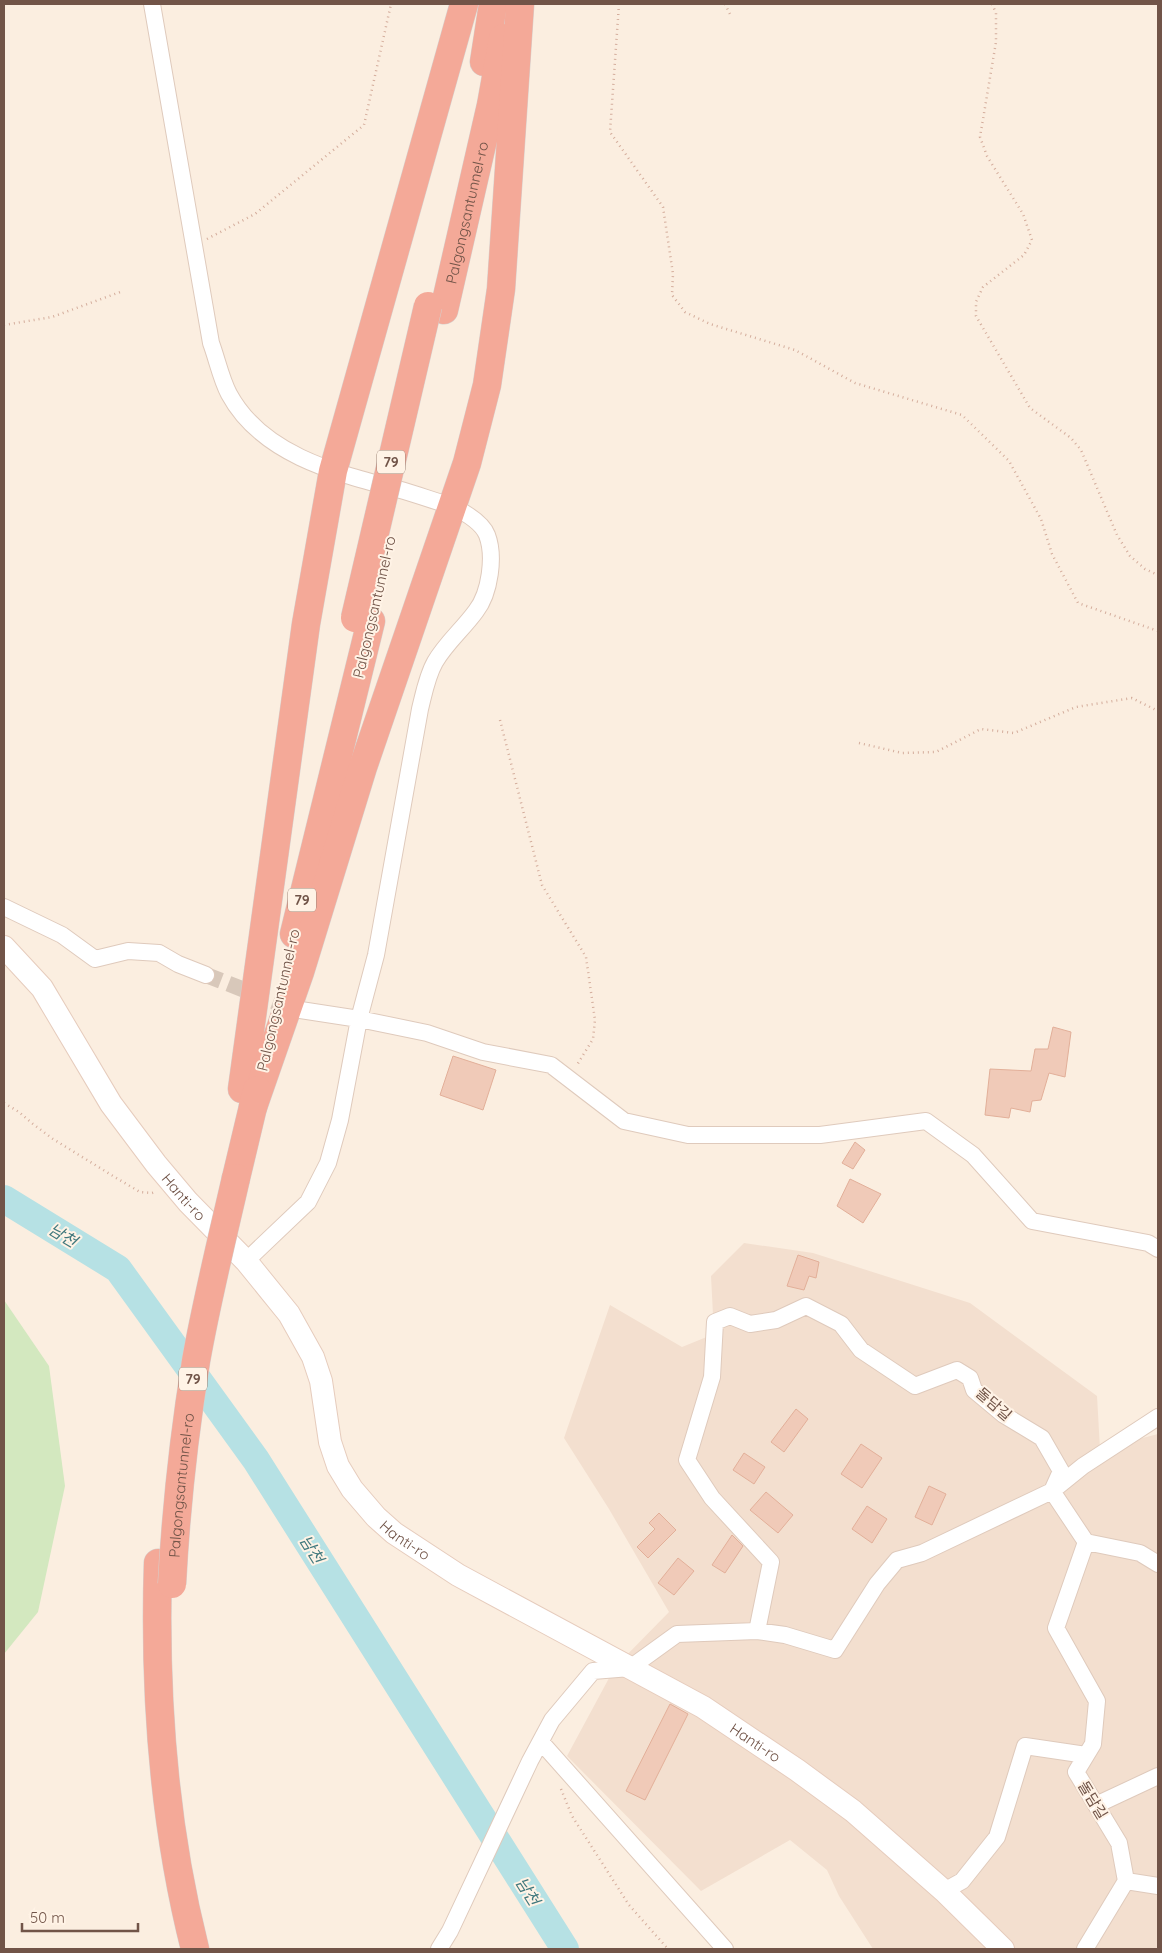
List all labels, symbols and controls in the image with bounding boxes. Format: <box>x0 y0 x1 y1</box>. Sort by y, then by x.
street label: Palgongsantunnel-ro <box>441 139 492 286</box>
road number: 79 <box>377 451 405 474</box>
street label: Palgongsantunnel-ro <box>348 534 400 680</box>
road number: 79 <box>288 888 316 912</box>
street label: Palgongsantunnel-ro <box>252 927 304 1073</box>
street label: Hanti-ro <box>158 1169 210 1224</box>
water label: 남천 <box>45 1219 83 1252</box>
road number: 79 <box>179 1368 207 1390</box>
street label: 돌담길 <box>972 1383 1016 1425</box>
street label: Palgongsantunnel-ro <box>164 1412 198 1558</box>
street label: Hanti-ro <box>376 1516 434 1564</box>
water label: 남천 <box>296 1531 329 1569</box>
street label: Hanti-ro <box>726 1718 785 1766</box>
street label: 돌담길 <box>1074 1777 1112 1823</box>
water label: 남천 <box>512 1873 545 1911</box>
scale bar <box>22 1900 139 1932</box>
text: 50 m <box>30 1908 65 1927</box>

